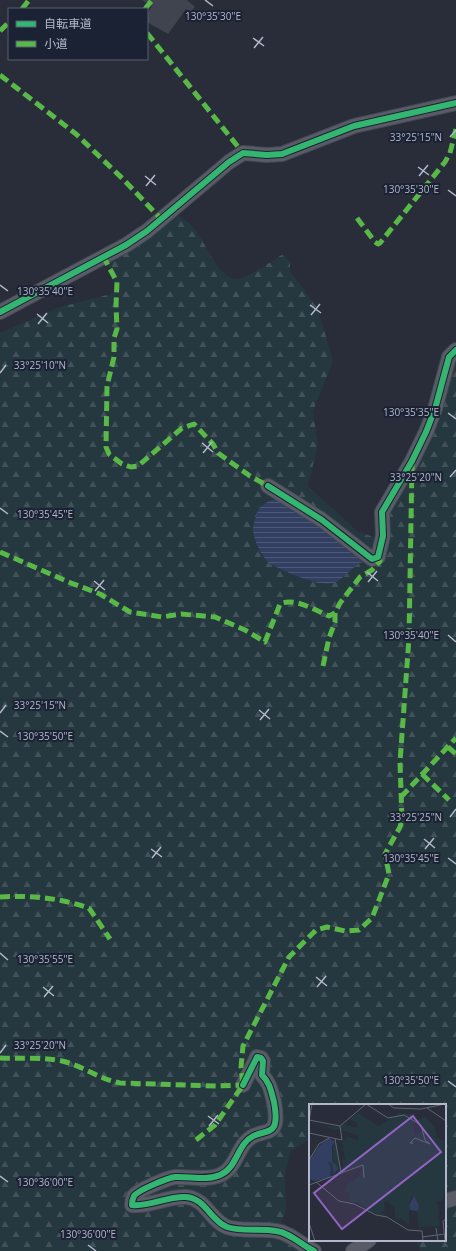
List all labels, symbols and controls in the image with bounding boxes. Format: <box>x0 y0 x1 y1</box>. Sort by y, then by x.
legend <box>8 8 148 60</box>
text: 130°35'30"E <box>185 9 241 23</box>
text: 自転車道 <box>44 15 92 32</box>
text: 小道 <box>44 35 68 52</box>
text: 33°25'15"N <box>390 130 442 144</box>
text: 130°35'30"E <box>383 182 439 196</box>
text: 130°35'40"E <box>17 284 73 298</box>
text: 33°25'10"N <box>14 358 66 372</box>
text: 130°35'35"E <box>383 405 439 419</box>
text: 33°25'20"N <box>390 470 442 484</box>
text: 130°35'45"E <box>17 507 73 521</box>
text: 130°35'40"E <box>383 628 439 642</box>
text: 33°25'15"N <box>14 698 66 712</box>
text: 130°35'50"E <box>17 729 73 743</box>
text: 33°25'25"N <box>390 810 442 824</box>
text: 130°35'45"E <box>383 851 439 865</box>
text: 130°35'55"E <box>17 952 73 966</box>
text: 33°25'20"N <box>14 1038 66 1052</box>
text: 130°35'50"E <box>383 1073 439 1087</box>
inset map <box>309 1104 446 1241</box>
text: 130°36'00"E <box>17 1175 73 1189</box>
text: 130°36'00"E <box>60 1227 116 1241</box>

